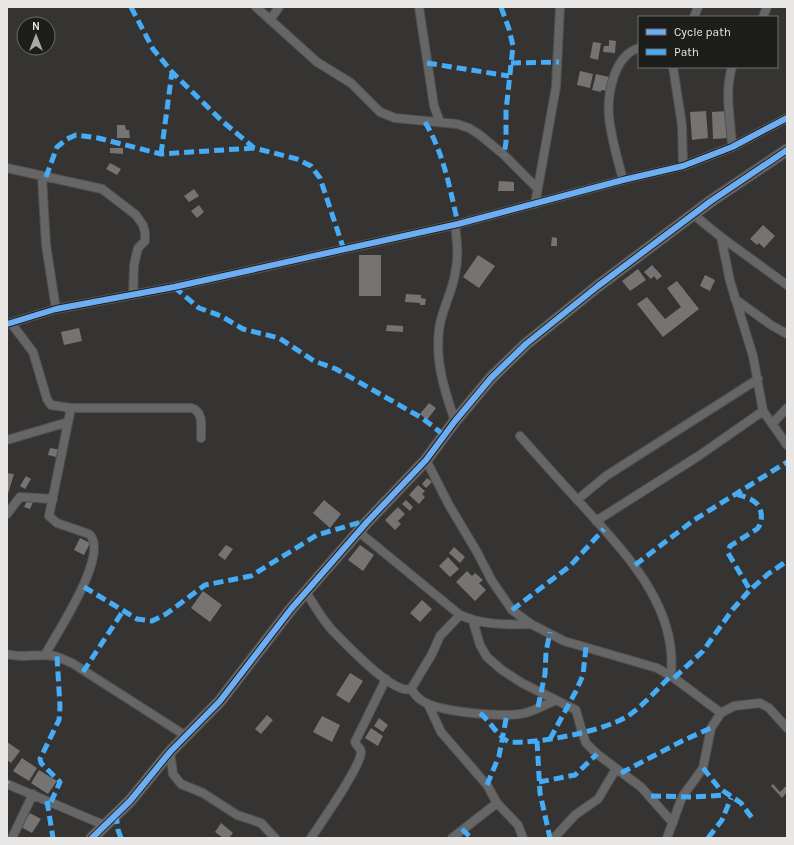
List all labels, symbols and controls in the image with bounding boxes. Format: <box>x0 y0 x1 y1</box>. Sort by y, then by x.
north arrow <box>16 16 56 56</box>
legend <box>638 16 778 68</box>
text: N <box>32 20 40 33</box>
text: Cycle path <box>674 25 731 39</box>
text: Path <box>674 45 699 59</box>

